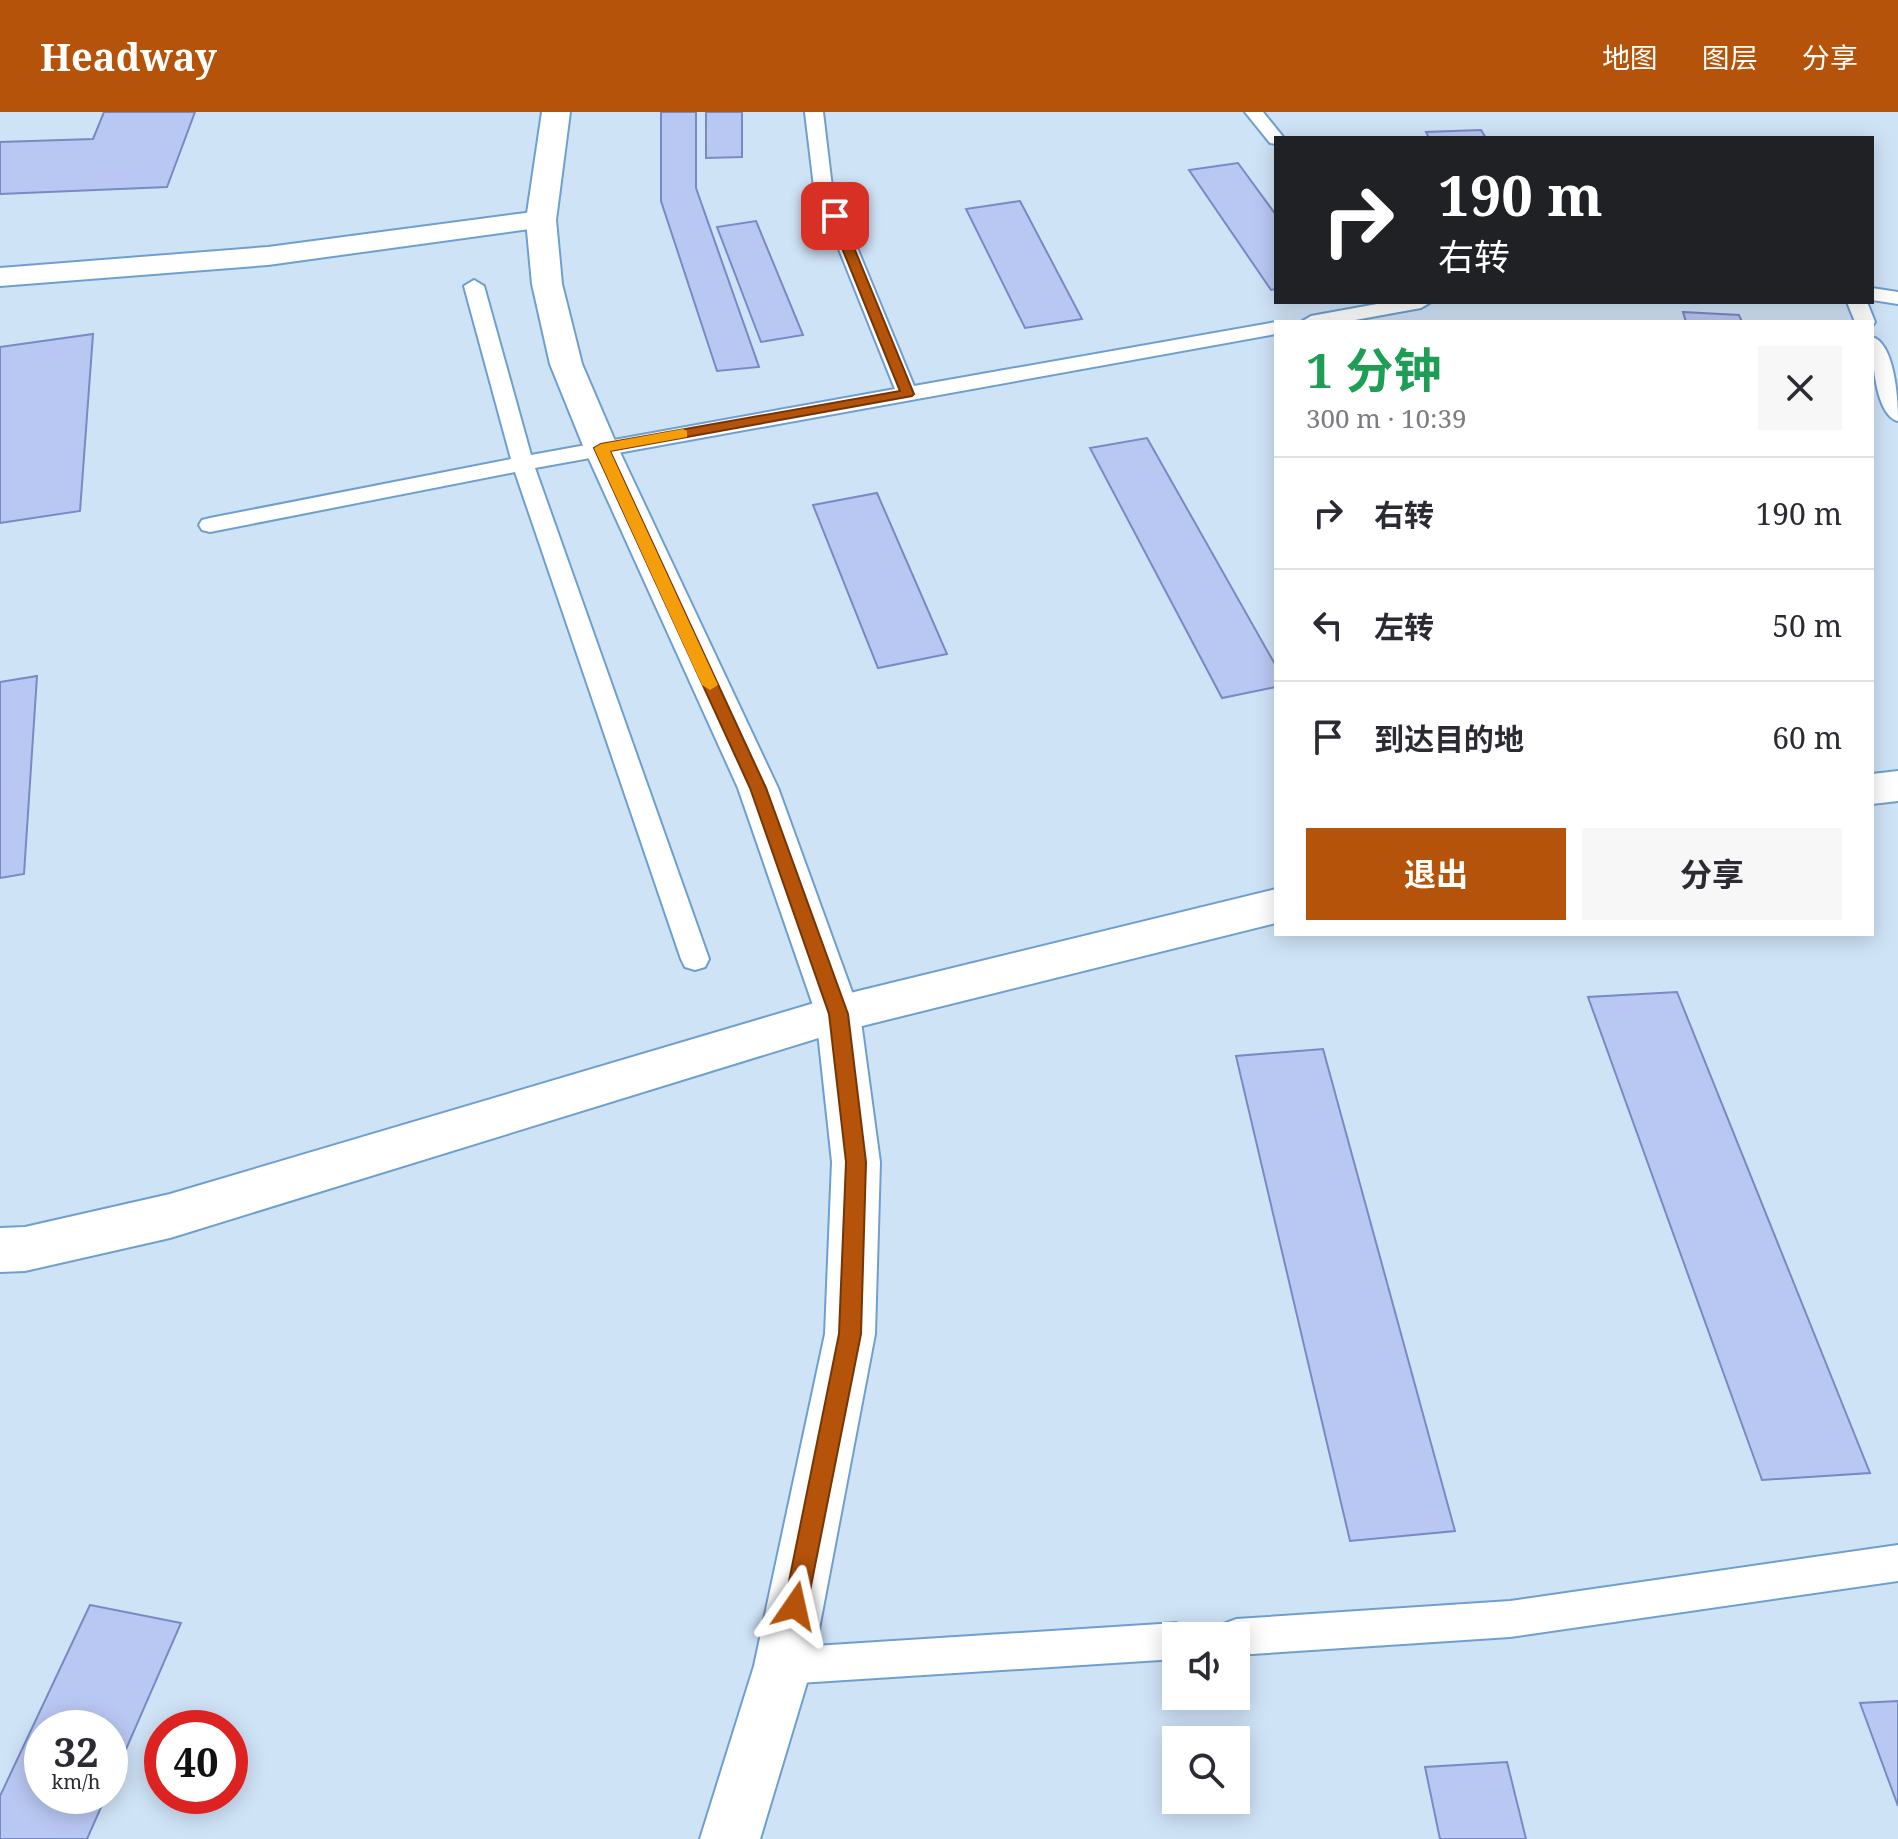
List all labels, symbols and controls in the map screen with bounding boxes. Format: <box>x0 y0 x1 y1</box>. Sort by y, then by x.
text: Headway <box>40 30 217 82</box>
text: 地图 <box>1602 38 1658 76</box>
text: 图层 <box>1702 38 1758 76</box>
text: 分享 <box>1802 38 1858 76</box>
text: 190 m <box>1438 156 1603 232</box>
icon: right <box>1306 168 1410 272</box>
pin <box>801 182 869 250</box>
icon: arrive <box>813 194 857 238</box>
text: 右转 <box>1438 232 1510 281</box>
text: 1 分钟 <box>1306 337 1442 402</box>
button: close <box>1758 346 1842 430</box>
text: 300 m · 10:39 <box>1306 400 1467 436</box>
icon: right <box>1306 491 1350 535</box>
text: 190 m <box>1756 493 1842 534</box>
text: 右转 <box>1374 494 1434 535</box>
icon: left <box>1306 603 1350 647</box>
text: 50 m <box>1772 605 1842 646</box>
text: 左转 <box>1374 606 1434 647</box>
icon: arrive <box>1306 715 1350 759</box>
text: 60 m <box>1772 717 1842 758</box>
text: 到达目的地 <box>1374 718 1524 759</box>
button: 退出 <box>1306 828 1566 920</box>
button: 分享 <box>1582 828 1842 920</box>
position arrow <box>753 1564 837 1648</box>
map controls <box>1162 1622 1250 1814</box>
button: sound <box>1162 1622 1250 1710</box>
speed limit sign: 40 <box>144 1710 248 1814</box>
text: 32 <box>53 1724 99 1779</box>
button: search <box>1162 1726 1250 1814</box>
text: km/h <box>51 1768 101 1795</box>

